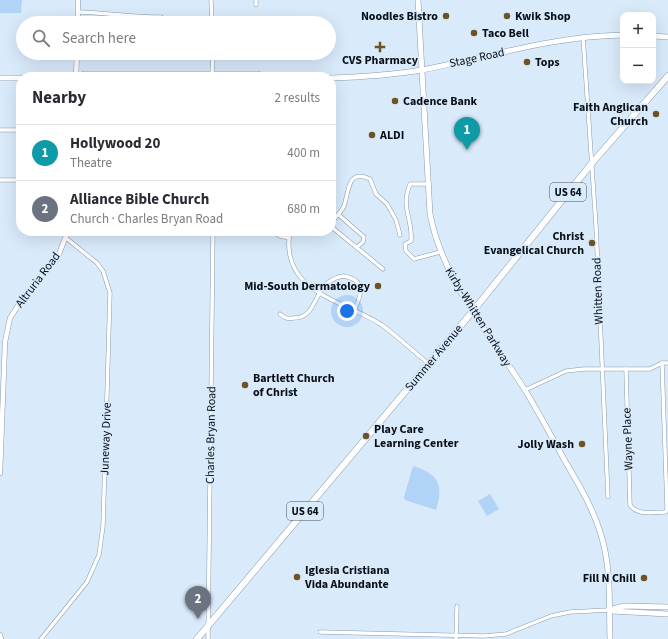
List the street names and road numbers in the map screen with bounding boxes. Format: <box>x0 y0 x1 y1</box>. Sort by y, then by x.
street label: Stage Road <box>448 44 506 72</box>
road number: US 64 <box>550 183 586 201</box>
street label: Altruria Road <box>11 249 65 311</box>
street label: Whitten Road <box>588 257 608 325</box>
street label: Kirby-Whitten Parkway <box>441 264 516 370</box>
street label: Summer Avenue <box>401 321 467 395</box>
street label: Charles Bryan Road <box>202 386 220 484</box>
street label: Juneway Drive <box>96 402 116 476</box>
street label: Wayne Place <box>618 407 638 471</box>
road number: US 64 <box>287 502 323 520</box>

